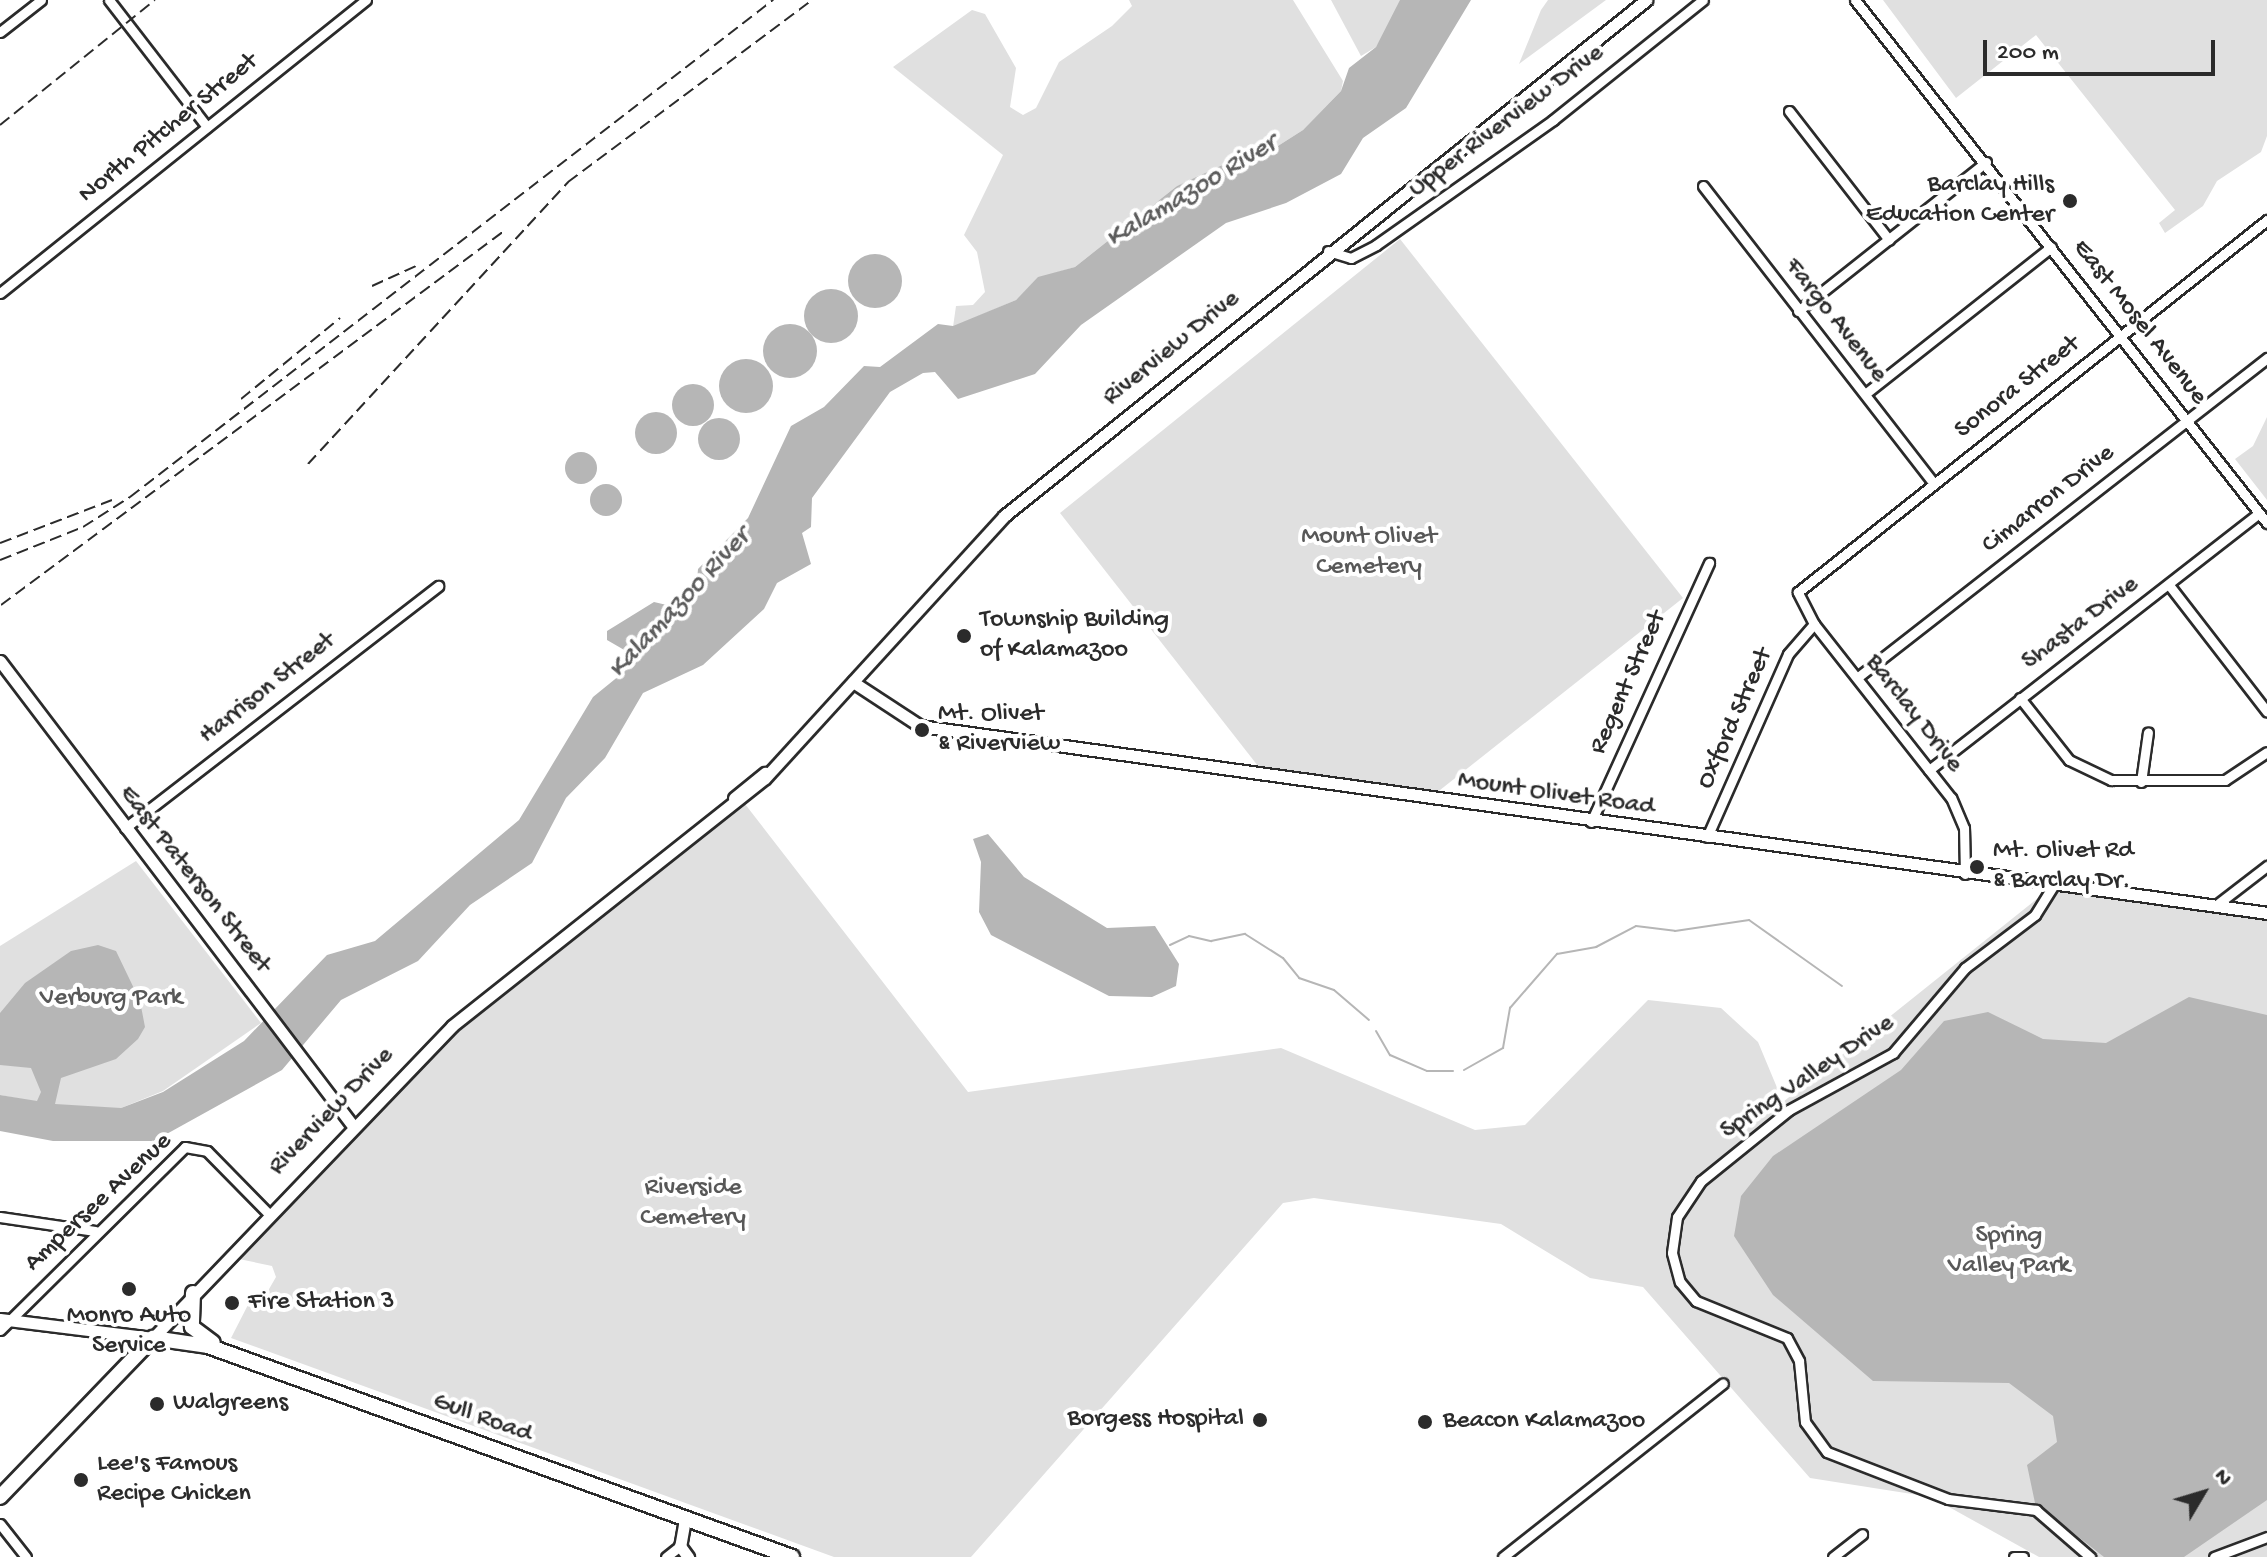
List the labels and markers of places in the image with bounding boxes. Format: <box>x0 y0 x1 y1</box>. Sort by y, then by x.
place label: Barclay Hills Education Center <box>1866 170 2054 232</box>
marker: Barclay Hills Education Center <box>2061 192 2079 210</box>
place label: Township Building of Kalamazoo <box>980 605 1169 666</box>
marker: Township Building of Kalamazoo <box>955 627 973 645</box>
place label: Mt. Olivet & Riverview <box>938 699 1060 760</box>
marker: Mt. Olivet & Riverview <box>913 721 931 739</box>
place label: Mt. Olivet Rd & Barclay Dr. <box>1993 836 2133 898</box>
marker: Mt. Olivet Rd & Barclay Dr. <box>1968 858 1986 876</box>
marker: Monro Auto Service <box>120 1280 138 1298</box>
place label: Fire Station 3 <box>248 1287 395 1319</box>
marker: Fire Station 3 <box>223 1294 241 1312</box>
place label: Monro Auto Service <box>67 1301 191 1362</box>
place label: Walgreens <box>173 1388 288 1420</box>
marker: Walgreens <box>148 1395 166 1413</box>
place label: Borgess Hospital <box>1067 1404 1244 1436</box>
place label: Beacon Kalamazoo <box>1443 1406 1645 1438</box>
marker: Borgess Hospital <box>1251 1411 1269 1429</box>
marker: Beacon Kalamazoo <box>1414 1411 1436 1433</box>
place label: Lee's Famous Recipe Chicken <box>97 1449 251 1510</box>
marker: Lee's Famous Recipe Chicken <box>72 1471 90 1489</box>

